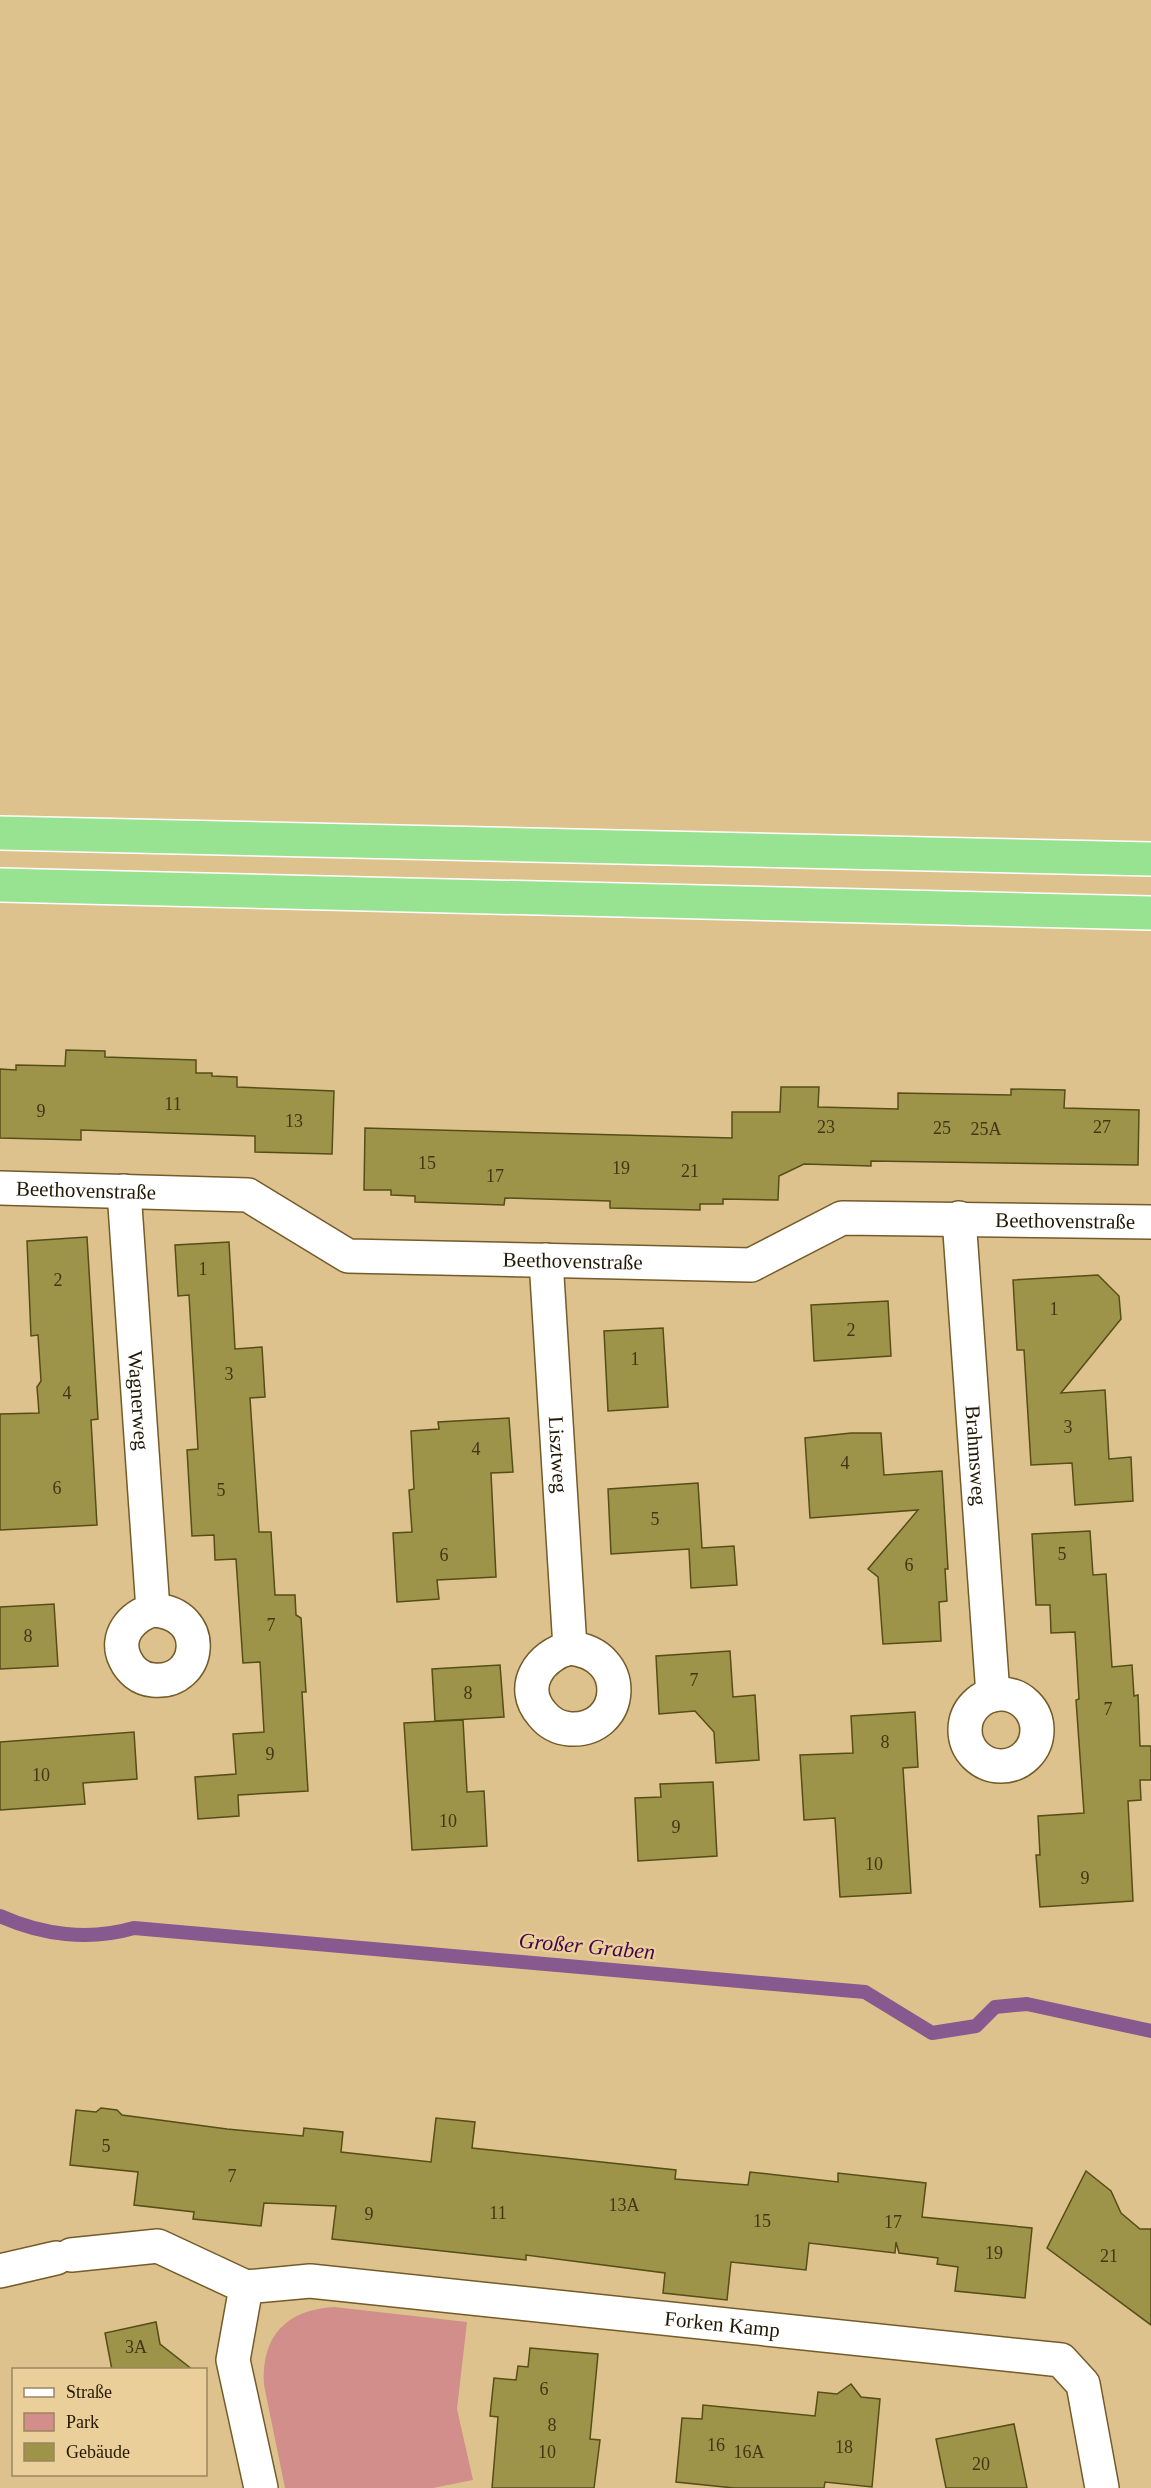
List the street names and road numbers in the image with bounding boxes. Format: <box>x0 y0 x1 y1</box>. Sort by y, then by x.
street label: Beethovenstraße <box>16 1176 156 1204</box>
street label: Beethovenstraße <box>995 1208 1135 1234</box>
street label: Beethovenstraße <box>502 1247 643 1275</box>
street label: Wagnerweg <box>123 1350 154 1452</box>
street label: Brahmsweg <box>960 1404 991 1507</box>
street label: Lisztweg <box>544 1415 572 1494</box>
street label: Forken Kamp <box>663 2306 781 2342</box>

